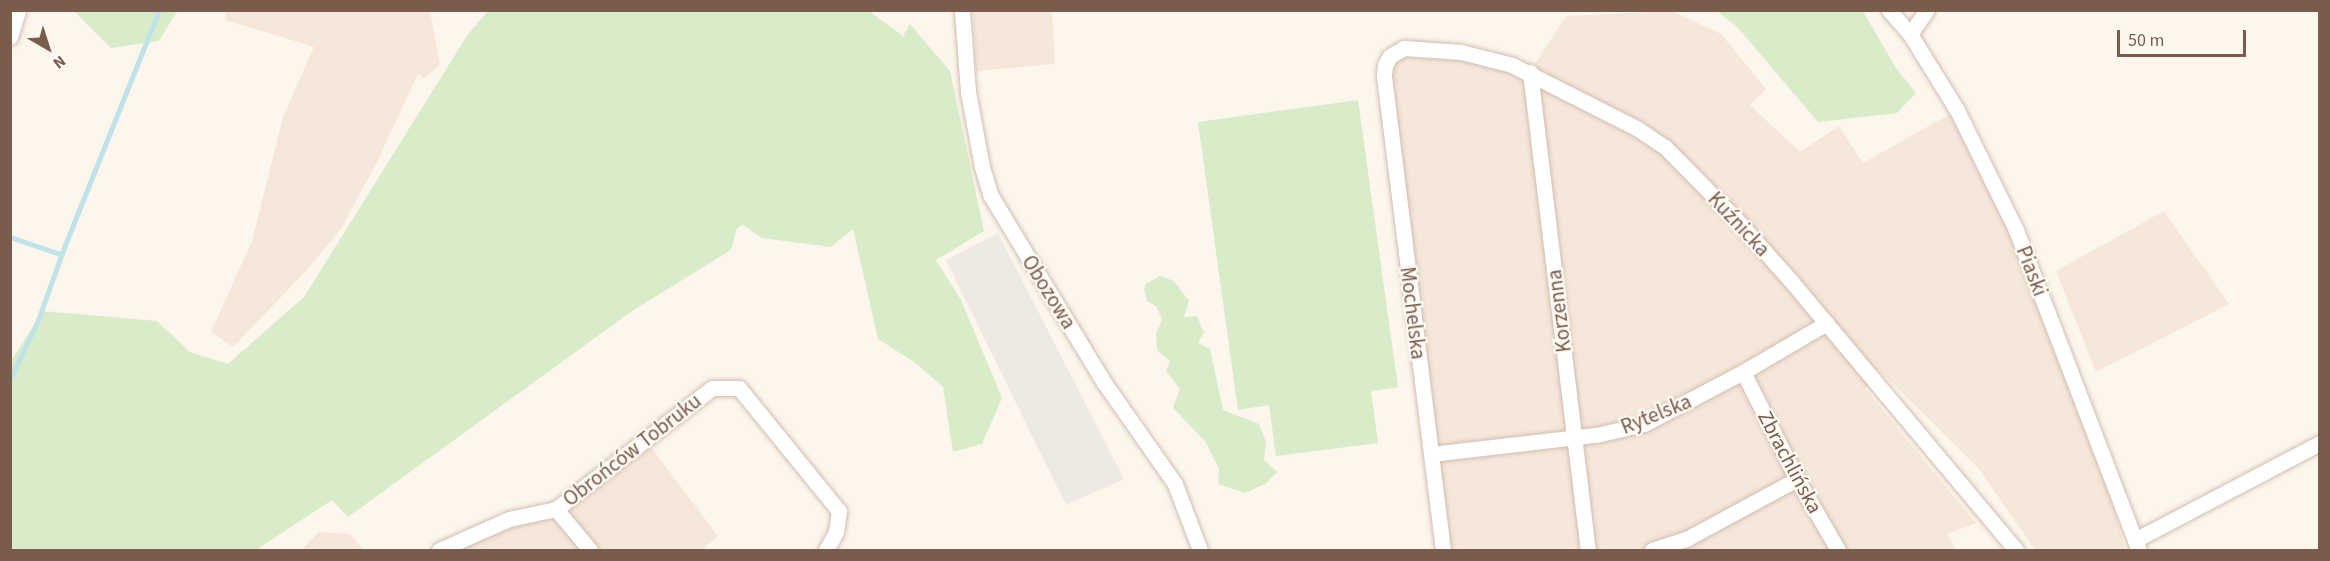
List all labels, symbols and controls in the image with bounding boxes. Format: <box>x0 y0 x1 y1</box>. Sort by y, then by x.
north arrow <box>18 18 78 78</box>
scale bar <box>2120 18 2249 56</box>
text: 50 m <box>2128 28 2164 53</box>
text: N <box>48 50 70 74</box>
street label: Kuźnicka <box>1703 186 1775 262</box>
street label: Piaski <box>2011 242 2053 300</box>
street label: Obozowa <box>1017 250 1081 334</box>
street label: Mochelska <box>1395 265 1431 361</box>
street label: Korzenna <box>1541 268 1577 354</box>
street label: Obrońców Tobruku <box>558 388 706 512</box>
street label: Rytelska <box>1617 388 1695 440</box>
street label: Zbrachlińska <box>1752 406 1828 518</box>

